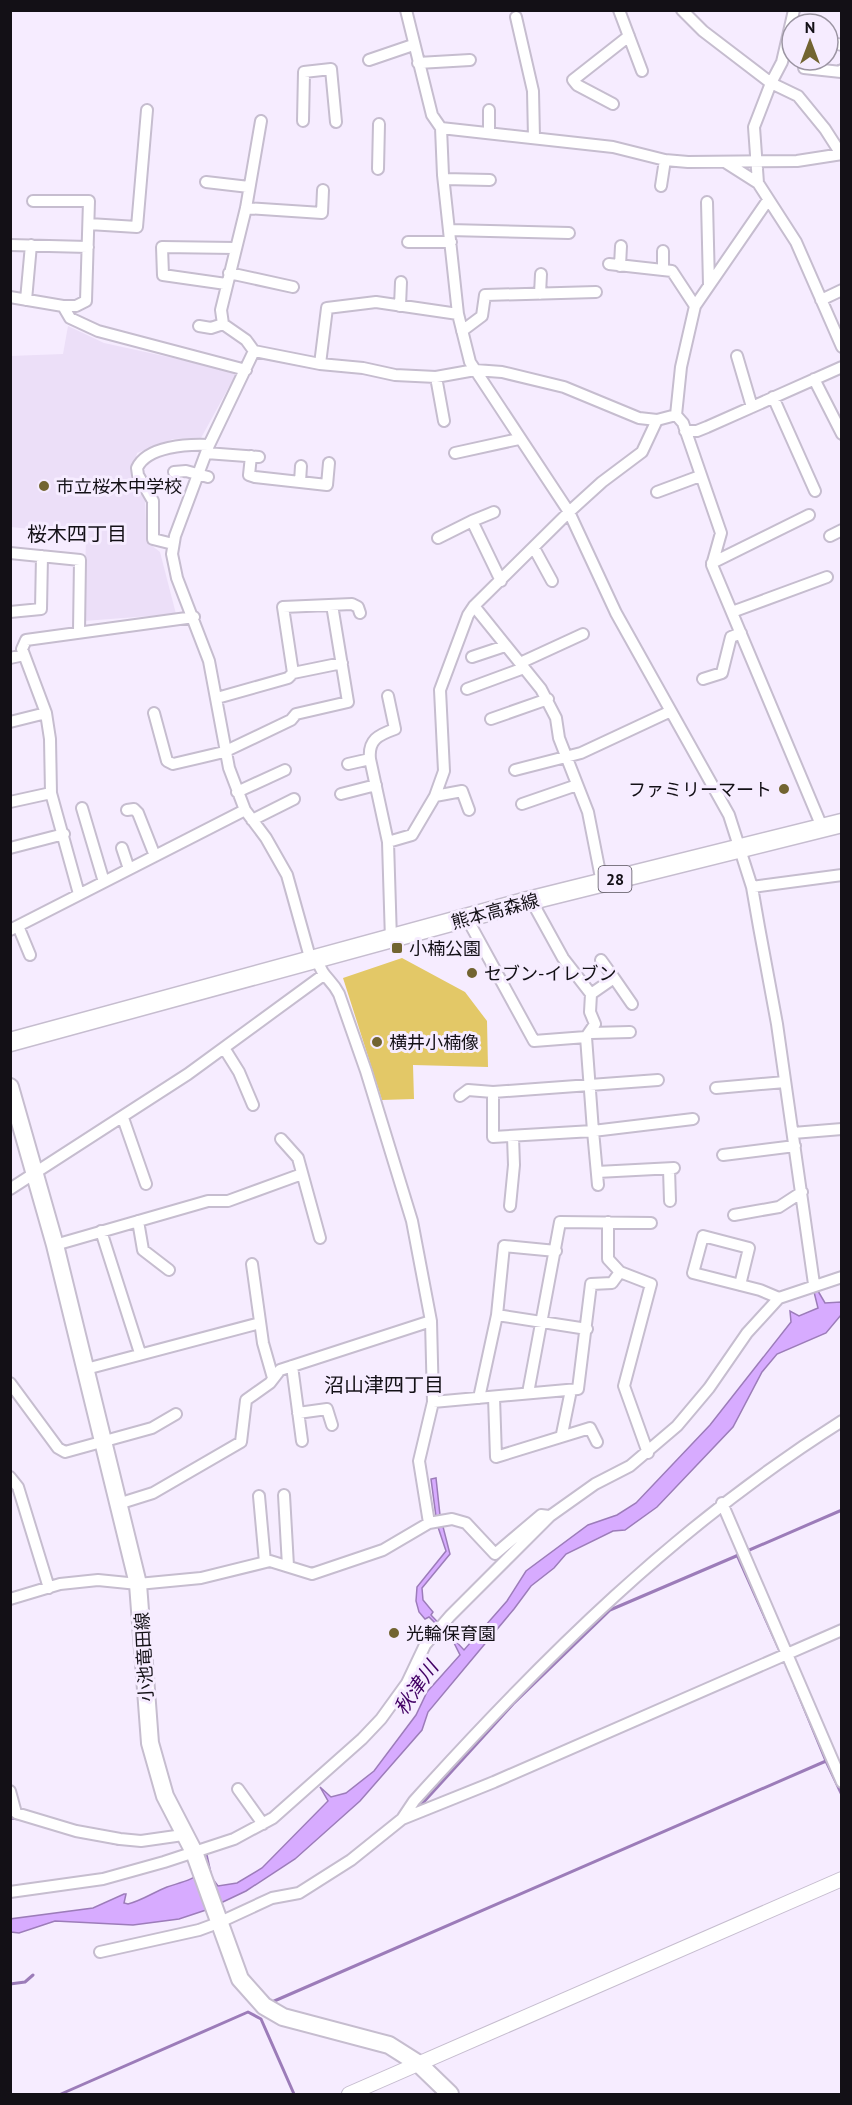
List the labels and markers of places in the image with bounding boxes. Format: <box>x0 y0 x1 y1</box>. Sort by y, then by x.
place label: 市立桜木中学校 <box>56 475 182 498</box>
marker: 市立桜木中学校 <box>37 479 51 493</box>
place label: ファミリーマート <box>628 778 772 801</box>
marker: ファミリーマート <box>777 782 791 796</box>
place label: 小楠公園 <box>409 937 481 960</box>
marker: 小楠公園 <box>390 941 404 955</box>
place label: セブン-イレブン <box>484 962 616 985</box>
marker: セブン-イレブン <box>465 966 479 980</box>
place label: 横井小楠像 <box>389 1031 479 1054</box>
marker: 横井小楠像 <box>370 1035 384 1049</box>
place label: 光輪保育園 <box>406 1622 496 1645</box>
marker: 光輪保育園 <box>387 1626 401 1640</box>

